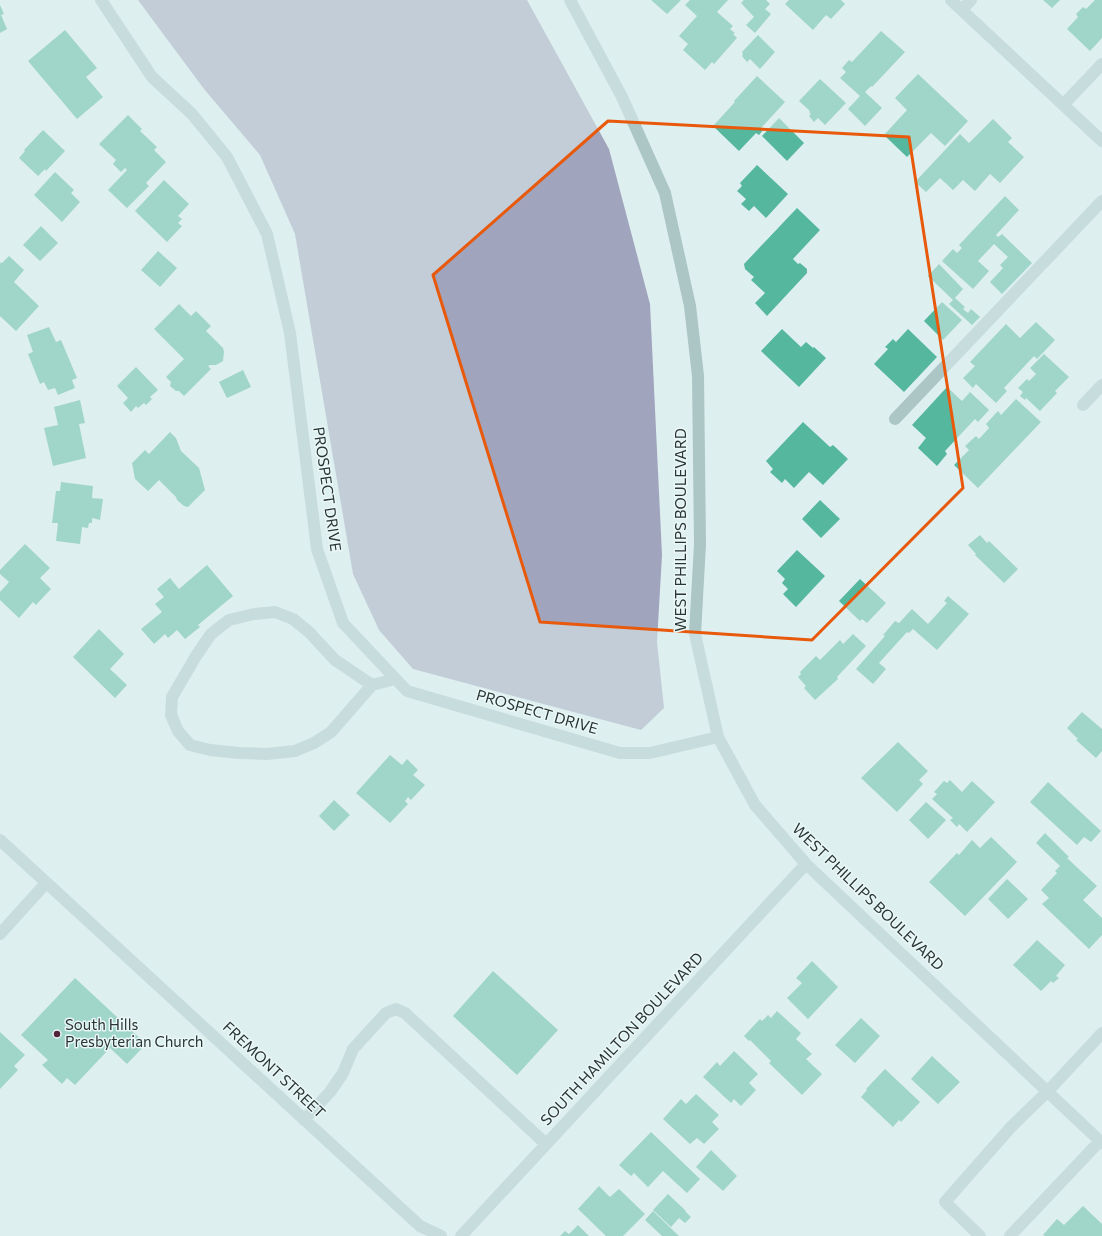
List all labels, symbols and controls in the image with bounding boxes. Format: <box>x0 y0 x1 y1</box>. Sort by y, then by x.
street label: PROSPECT DRIVE <box>310 425 346 553</box>
street label: WEST PHILLIPS BOULEVARD <box>671 428 689 632</box>
street label: PROSPECT DRIVE <box>474 685 600 737</box>
street label: WEST PHILLIPS BOULEVARD <box>789 819 948 973</box>
street label: SOUTH HAMILTON BOULEVARD <box>536 948 706 1128</box>
place label: South Hills Presbyterian Church <box>65 1015 203 1050</box>
street label: FREMONT STREET <box>220 1017 330 1122</box>
marker: South Hills Presbyterian Church <box>52 1029 62 1039</box>

